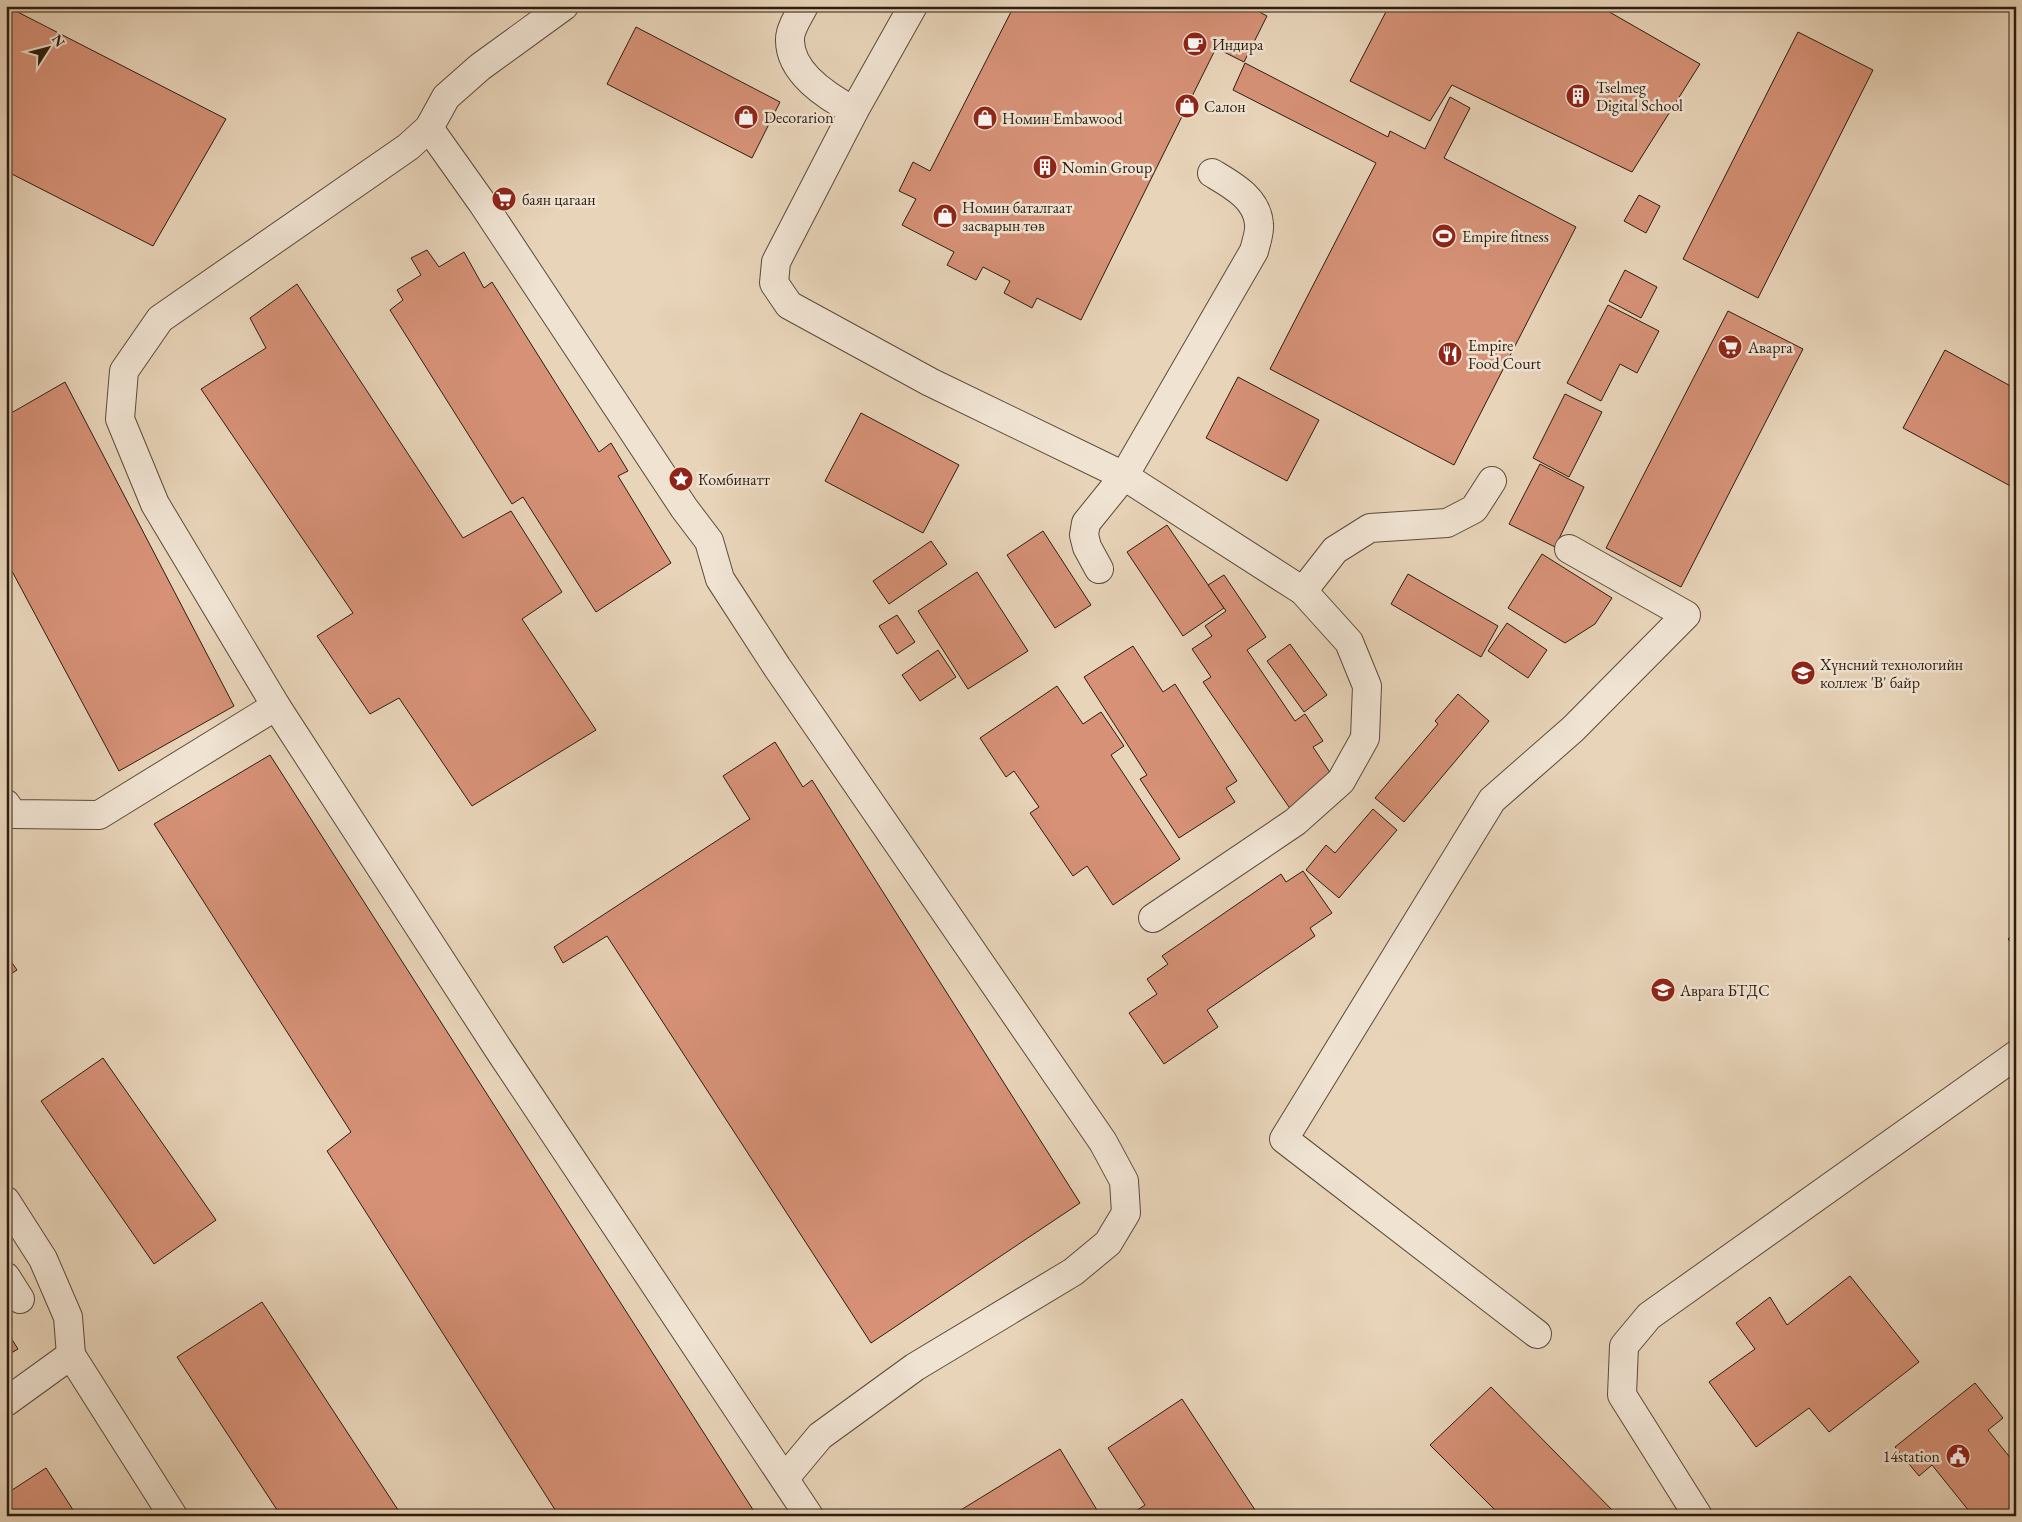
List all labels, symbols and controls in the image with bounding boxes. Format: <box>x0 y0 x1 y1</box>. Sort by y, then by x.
north arrow <box>22 22 72 72</box>
text: N <box>48 30 70 51</box>
cafe icon: Индира <box>1182 31 1208 57</box>
place label: Индира <box>1212 34 1264 55</box>
place label: Tselmeg Digital School <box>1596 77 1683 116</box>
building icon: Tselmeg Digital School <box>1565 83 1591 109</box>
shop icon: Салон <box>1174 93 1200 119</box>
place label: Салон <box>1204 96 1246 117</box>
shop icon: Decorarion <box>733 104 759 130</box>
shop icon: Номин Embawood <box>972 105 998 131</box>
place label: Decorarion <box>764 107 834 128</box>
place label: Номин Embawood <box>1002 108 1124 129</box>
building icon: Nomin Group <box>1032 154 1058 180</box>
place label: Nomin Group <box>1062 157 1152 178</box>
supermarket icon: баян цагаан <box>491 186 517 212</box>
place label: баян цагаан <box>522 189 596 210</box>
place label: Номин баталгаат засварын төв <box>962 197 1072 236</box>
shop icon: Номин баталгаат засварын төв <box>932 203 958 229</box>
sports icon: Empire fitness <box>1431 223 1457 249</box>
place label: Empire fitness <box>1462 226 1549 247</box>
supermarket icon: Аварга <box>1717 334 1743 360</box>
place label: Empire Food Court <box>1468 335 1541 374</box>
place label: Аварга <box>1747 337 1793 358</box>
restaurant icon: Empire Food Court <box>1437 341 1463 367</box>
place icon: Комбинатт <box>668 466 694 492</box>
place label: Комбинатт <box>698 469 770 490</box>
place label: Хүнсний технологийн коллеж 'B' байр <box>1819 654 1963 693</box>
school or university icon: Хүнсний технологийн коллеж 'B' байр <box>1790 660 1816 686</box>
school or university icon: Аврага БТДС <box>1650 977 1676 1003</box>
place label: Аврага БТДС <box>1679 980 1770 1001</box>
public building icon: 14station <box>1945 1443 1971 1469</box>
place label: 14station <box>1883 1446 1941 1467</box>

